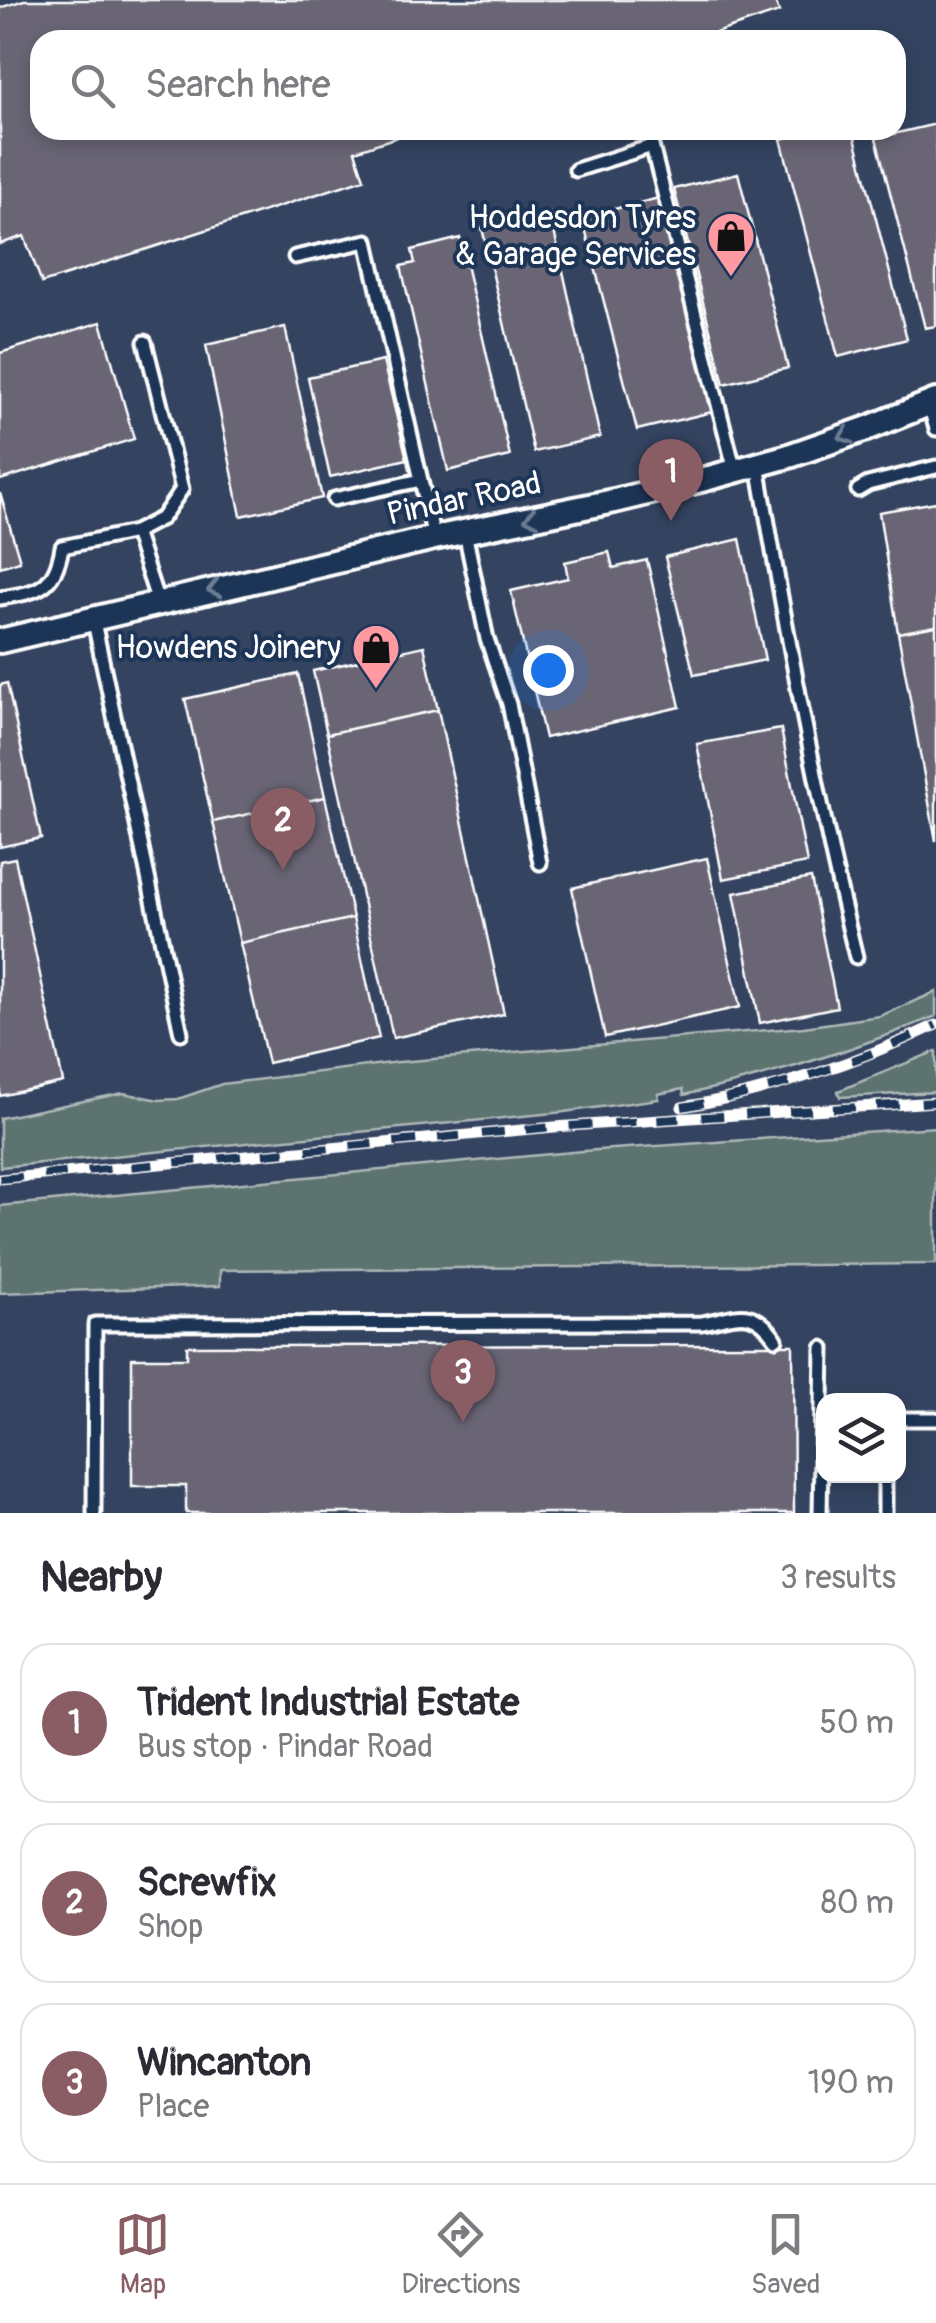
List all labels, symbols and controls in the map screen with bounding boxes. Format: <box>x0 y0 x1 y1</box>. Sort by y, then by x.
search box <box>30 30 906 140</box>
icon: search <box>65 58 120 113</box>
text: Search here <box>145 61 331 109</box>
place label: Hoddesdon Tyres & Garage Services <box>456 198 696 275</box>
shop icon: Hoddesdon Tyres & Garage Services <box>705 210 757 278</box>
one-way arrow <box>838 425 855 445</box>
pin: 1 <box>638 438 704 521</box>
street label: Pindar Road <box>383 463 545 535</box>
one-way arrow <box>523 507 540 528</box>
one-way arrow <box>206 577 223 598</box>
shop icon: Howdens Joinery <box>350 622 402 690</box>
place label: Howdens Joinery <box>116 628 341 668</box>
your location <box>523 645 574 696</box>
pin: 2 <box>250 788 316 870</box>
pin: 3 <box>430 1340 496 1422</box>
map controls <box>816 1393 906 1483</box>
button: layers <box>816 1393 906 1483</box>
text: Nearby <box>40 1552 162 1604</box>
text: 3 results <box>780 1558 896 1598</box>
text: Trident Industrial Estate <box>137 1679 519 1727</box>
text: 1 <box>68 1703 81 1743</box>
text: 50 m <box>819 1703 894 1743</box>
text: Bus stop · Pindar Road <box>137 1727 433 1767</box>
text: Screwfix <box>137 1859 277 1907</box>
text: 2 <box>66 1883 83 1923</box>
text: 80 m <box>821 1883 894 1923</box>
text: Shop <box>137 1907 203 1947</box>
text: Wincanton <box>137 2039 311 2087</box>
text: 3 <box>66 2063 83 2103</box>
text: 190 m <box>808 2063 894 2103</box>
text: Place <box>137 2087 209 2127</box>
tab: Map <box>115 2207 170 2302</box>
tab: Directions <box>401 2207 520 2302</box>
tab: Saved <box>751 2207 821 2302</box>

